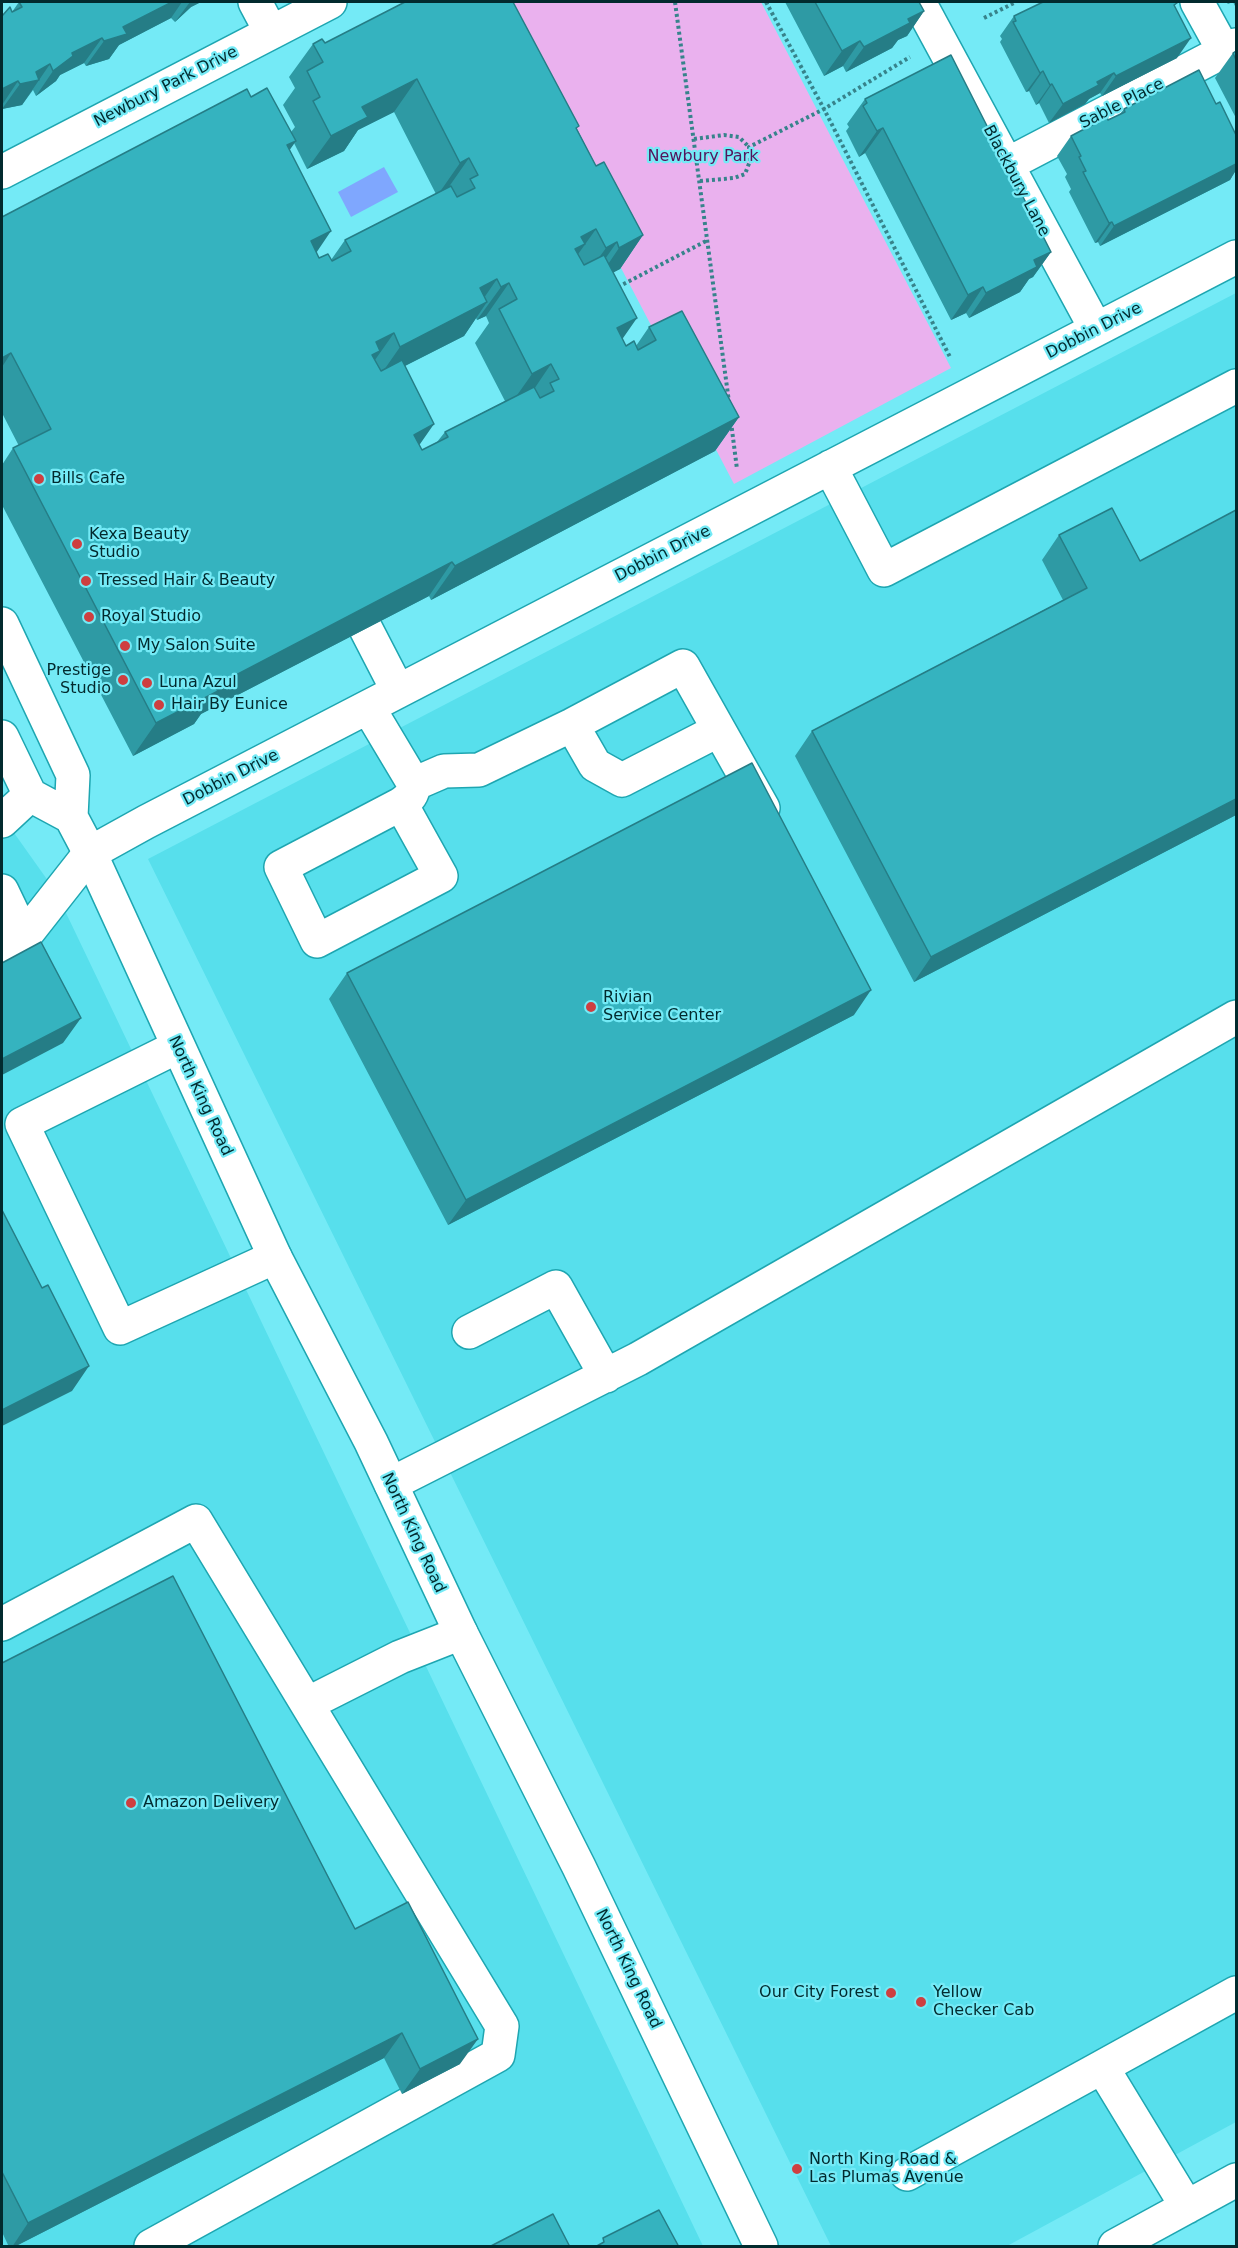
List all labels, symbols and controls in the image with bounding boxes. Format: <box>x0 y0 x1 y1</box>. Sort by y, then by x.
street label: Newbury Park Drive <box>91 42 241 132</box>
street label: Sable Place <box>1077 75 1167 133</box>
street label: Blackbury Lane <box>979 122 1053 240</box>
park label: Newbury Park <box>648 147 758 167</box>
street label: Dobbin Drive <box>1043 299 1145 363</box>
place label: Bills Cafe <box>51 469 125 489</box>
marker: Bills Cafe <box>32 472 46 486</box>
street label: Dobbin Drive <box>612 522 714 586</box>
place label: Kexa Beauty Studio <box>89 525 189 563</box>
marker: Kexa Beauty Studio <box>70 537 84 551</box>
place label: Tressed Hair & Beauty <box>98 571 275 591</box>
marker: Tressed Hair & Beauty <box>79 574 93 588</box>
place label: Royal Studio <box>101 607 201 627</box>
marker: Royal Studio <box>82 610 96 624</box>
place label: My Salon Suite <box>137 636 256 656</box>
marker: My Salon Suite <box>118 639 132 653</box>
place label: Prestige Studio <box>47 661 111 699</box>
marker: Prestige Studio <box>116 673 130 687</box>
place label: Luna Azul <box>159 673 237 693</box>
marker: Luna Azul <box>140 676 154 690</box>
place label: Hair By Eunice <box>171 695 288 715</box>
marker: Hair By Eunice <box>152 698 166 712</box>
street label: Dobbin Drive <box>180 746 282 810</box>
place label: Rivian Service Center <box>603 988 721 1026</box>
marker: Rivian Service Center <box>584 1000 598 1014</box>
street label: North King Road <box>164 1033 236 1159</box>
street label: North King Road <box>377 1470 449 1596</box>
place label: Amazon Delivery <box>143 1793 279 1813</box>
marker: Amazon Delivery <box>124 1796 138 1810</box>
street label: North King Road <box>591 1906 665 2032</box>
place label: Our City Forest <box>759 1983 879 2003</box>
place label: Yellow Checker Cab <box>933 1983 1034 2021</box>
marker: Our City Forest <box>884 1986 898 2000</box>
marker: Yellow Checker Cab <box>914 1995 928 2009</box>
place label: North King Road & Las Plumas Avenue <box>809 2150 964 2188</box>
marker: North King Road & Las Plumas Avenue <box>790 2162 804 2176</box>

